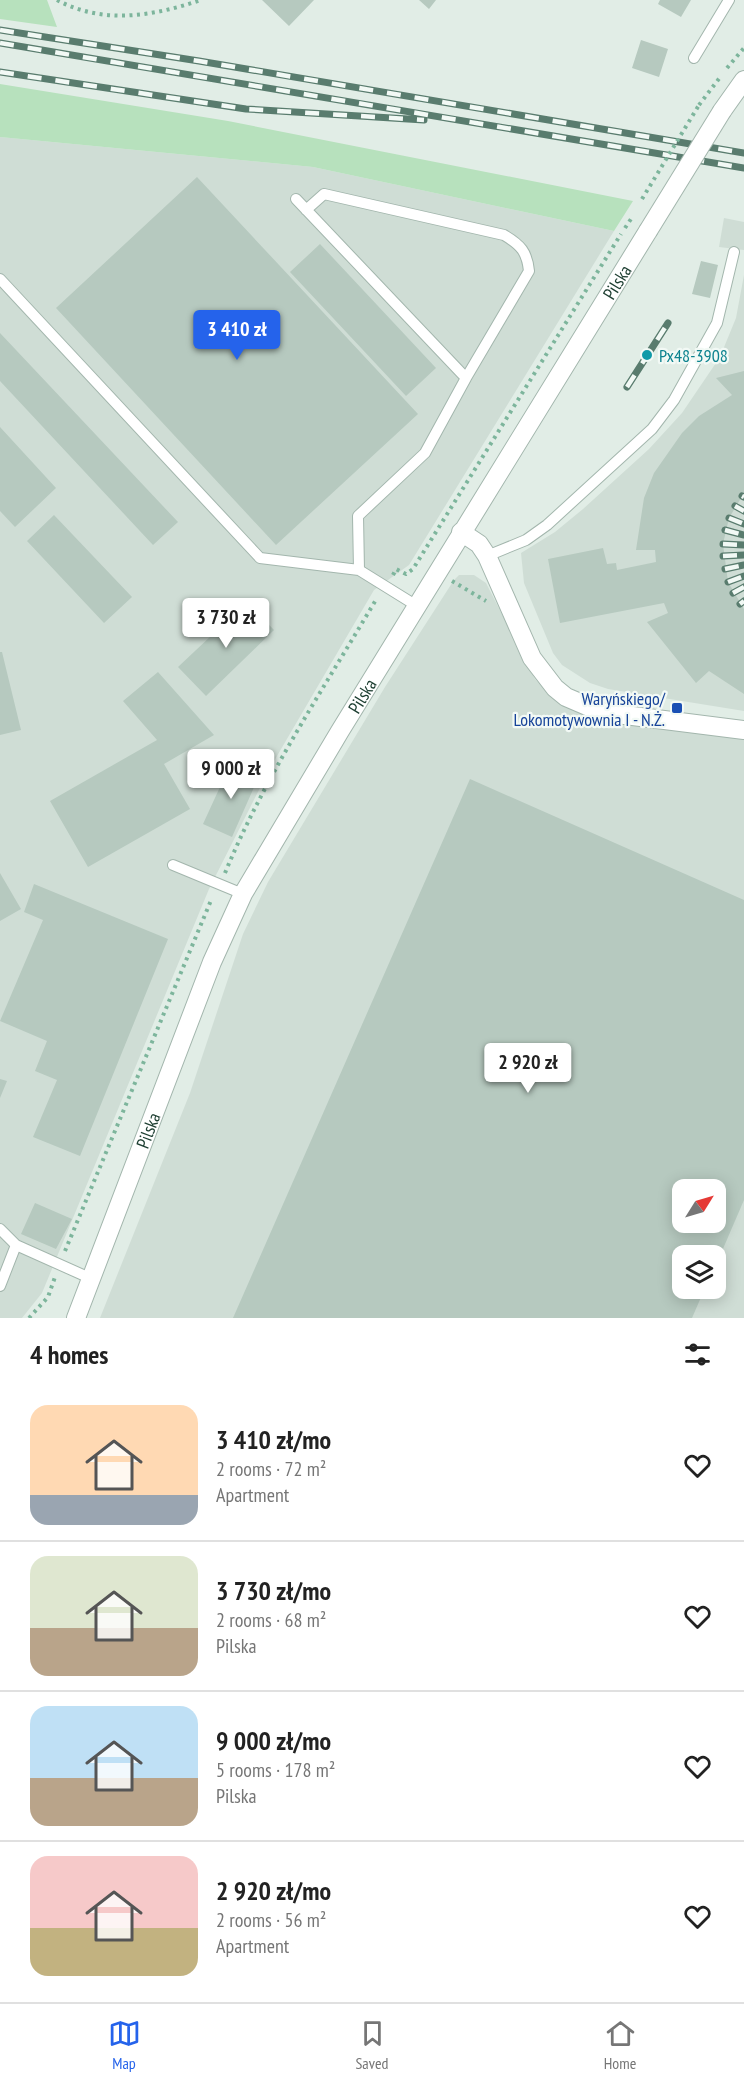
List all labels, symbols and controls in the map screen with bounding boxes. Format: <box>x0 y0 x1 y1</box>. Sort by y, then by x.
street label: Pilska <box>597 260 636 303</box>
pin: 3 410 zł <box>175 310 299 361</box>
text: 3 410 zł <box>207 316 267 342</box>
place label: Px48-3908 <box>659 344 728 367</box>
marker: Px48-3908 <box>640 348 654 362</box>
pin: 3 730 zł <box>164 598 288 649</box>
text: 3 730 zł <box>196 604 256 630</box>
street label: Pilska <box>342 674 381 717</box>
place label: Waryńskiego/ Lokomotywownia I - N.Ż. <box>513 687 666 731</box>
marker: Waryńskiego/ Lokomotywownia I - N.Ż. <box>670 701 684 715</box>
pin: 9 000 zł <box>169 749 293 800</box>
text: 9 000 zł <box>201 755 261 781</box>
pin: 2 920 zł <box>466 1043 590 1094</box>
text: 2 920 zł <box>498 1049 558 1075</box>
street label: Pilska <box>130 1109 165 1151</box>
north arrow <box>672 1179 726 1233</box>
map controls <box>672 1179 726 1299</box>
button: layers <box>672 1245 726 1299</box>
text: 4 homes <box>30 1338 108 1371</box>
icon: filters <box>681 1338 714 1371</box>
text: 3 410 zł/mo <box>216 1423 331 1456</box>
icon: home <box>78 1429 150 1501</box>
icon: heart <box>681 1449 714 1482</box>
text: 2 rooms · 72 m² <box>216 1456 326 1482</box>
text: Apartment <box>216 1482 289 1508</box>
text: 3 730 zł/mo <box>216 1574 331 1607</box>
icon: home <box>78 1580 150 1652</box>
icon: heart <box>681 1600 714 1633</box>
text: 2 rooms · 68 m² <box>216 1607 326 1633</box>
text: Pilska <box>216 1633 257 1659</box>
text: 9 000 zł/mo <box>216 1724 331 1757</box>
icon: home <box>78 1730 150 1802</box>
icon: heart <box>681 1750 714 1783</box>
text: 5 rooms · 178 m² <box>216 1757 335 1783</box>
text: Pilska <box>216 1783 257 1809</box>
text: 2 920 zł/mo <box>216 1874 331 1907</box>
icon: home <box>78 1880 150 1952</box>
icon: heart <box>681 1900 714 1933</box>
text: 2 rooms · 56 m² <box>216 1907 326 1933</box>
text: Apartment <box>216 1933 289 1959</box>
tab: Map <box>108 2017 141 2073</box>
tab: Saved <box>356 2017 389 2073</box>
tab: Home <box>604 2017 637 2073</box>

